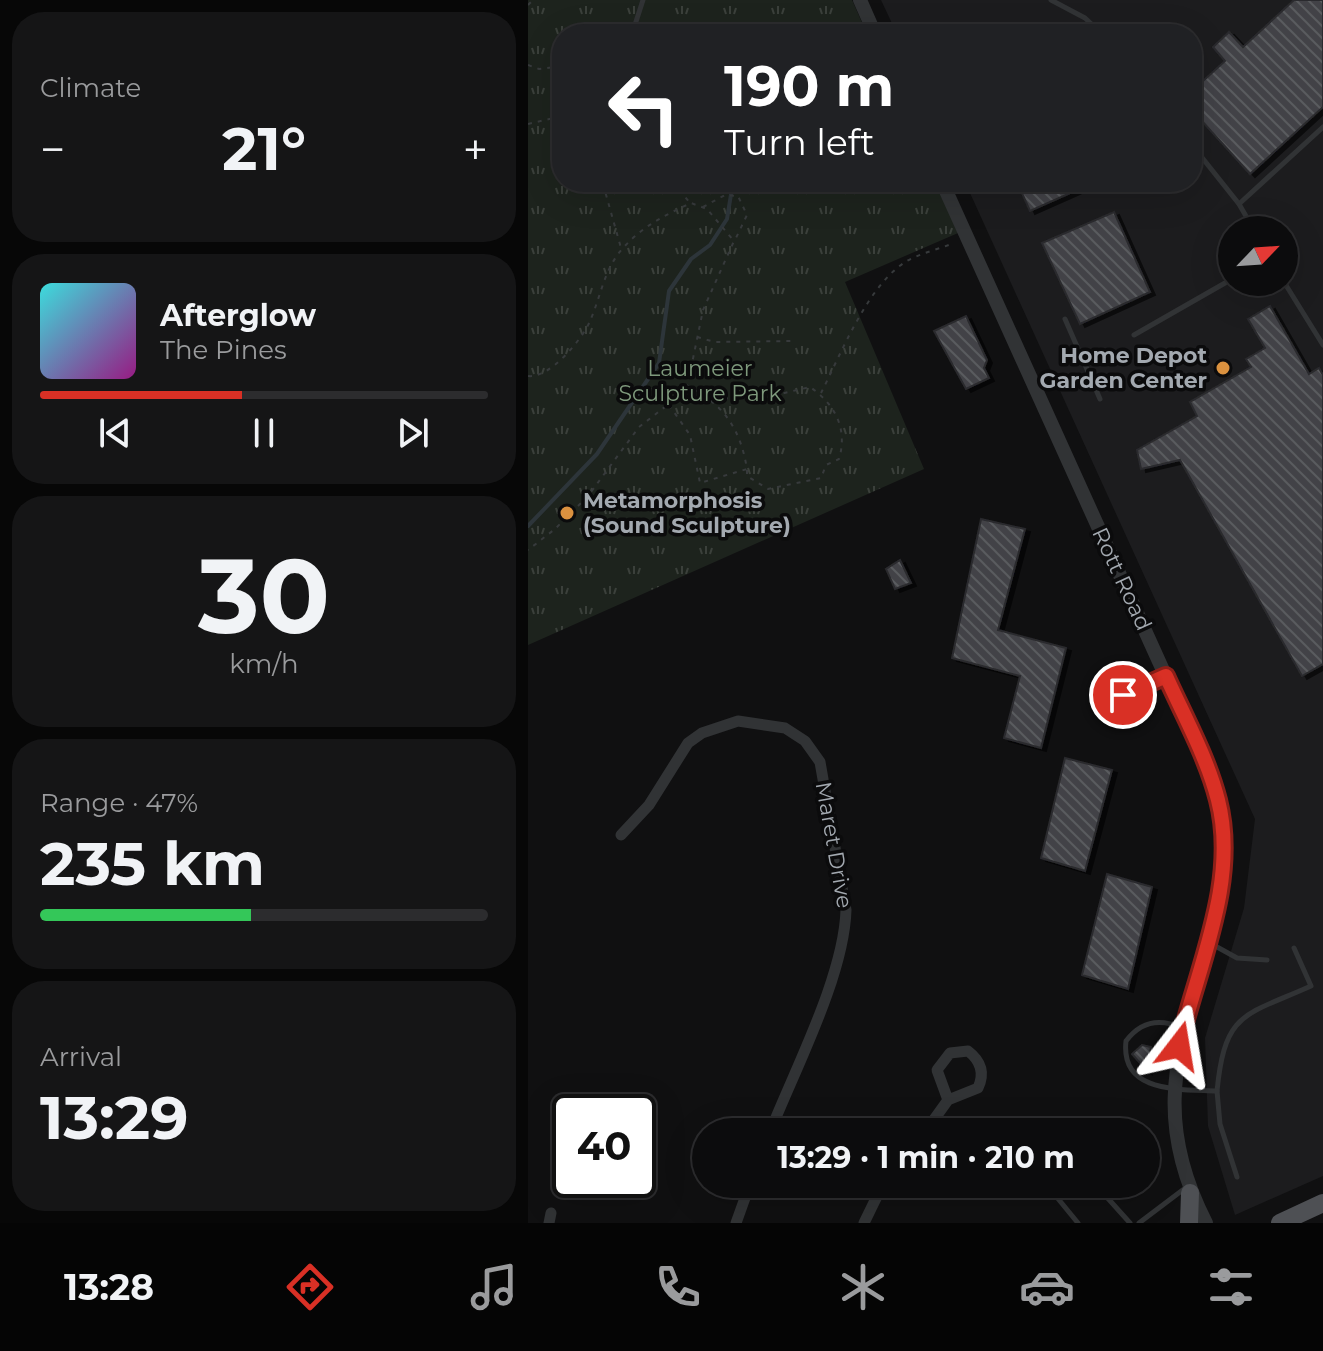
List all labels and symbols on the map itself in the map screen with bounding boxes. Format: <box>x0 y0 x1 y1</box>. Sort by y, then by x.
north arrow <box>1218 216 1298 296</box>
place label: Home Depot Garden Center <box>1039 342 1207 394</box>
park label: Laumeier Sculpture Park <box>618 355 782 407</box>
marker: Home Depot Garden Center <box>1214 359 1232 377</box>
place label: Metamorphosis (Sound Sculpture) <box>583 487 791 539</box>
marker: Metamorphosis (Sound Sculpture) <box>558 504 576 522</box>
street label: Rott Road <box>1086 523 1158 635</box>
pin <box>1089 661 1157 729</box>
street label: Maret Drive <box>810 780 858 910</box>
position arrow <box>1137 1004 1221 1088</box>
speed limit sign: 40 <box>552 1094 656 1198</box>

